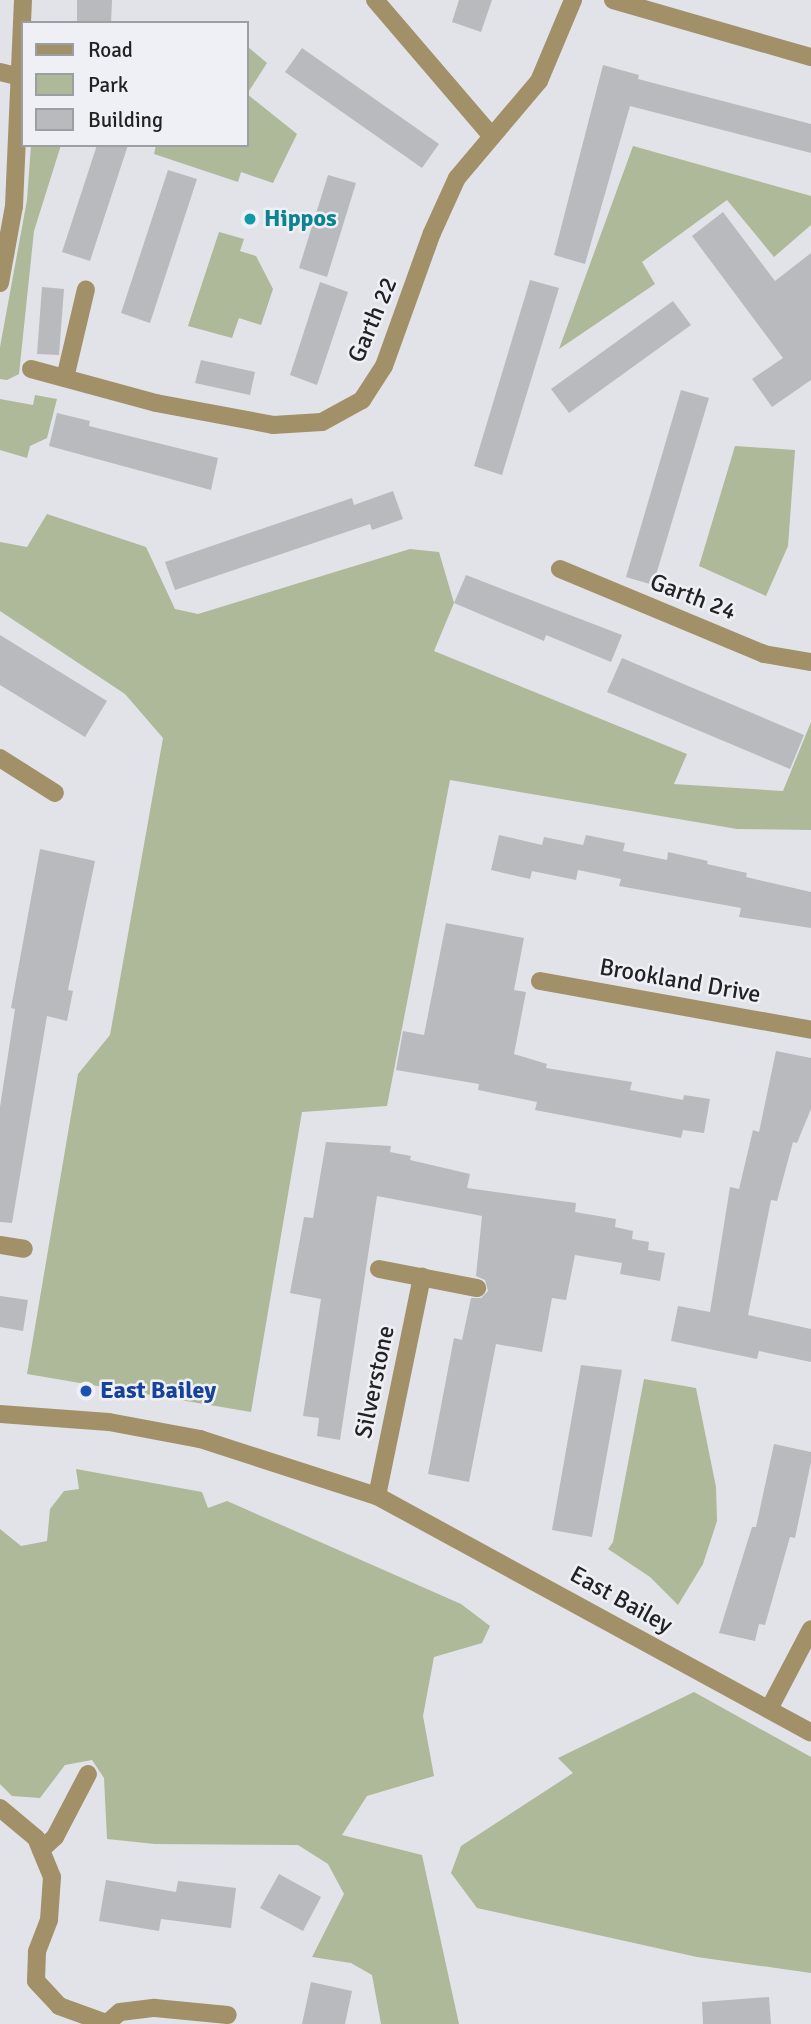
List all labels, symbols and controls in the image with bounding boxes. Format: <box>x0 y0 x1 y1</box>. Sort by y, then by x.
legend <box>21 21 248 147</box>
text: Road <box>88 37 133 63</box>
text: Park <box>88 72 128 98</box>
text: Building <box>88 107 163 133</box>
place label: Hippos <box>264 205 337 233</box>
marker: Hippos <box>242 211 258 227</box>
street label: Garth 22 <box>342 273 404 367</box>
street label: Garth 24 <box>646 568 740 626</box>
street label: Brookland Drive <box>597 953 763 1009</box>
street label: Silverstone <box>349 1323 401 1441</box>
place label: East Bailey <box>100 1377 216 1405</box>
marker: East Bailey <box>78 1383 94 1399</box>
street label: East Bailey <box>565 1560 677 1640</box>

